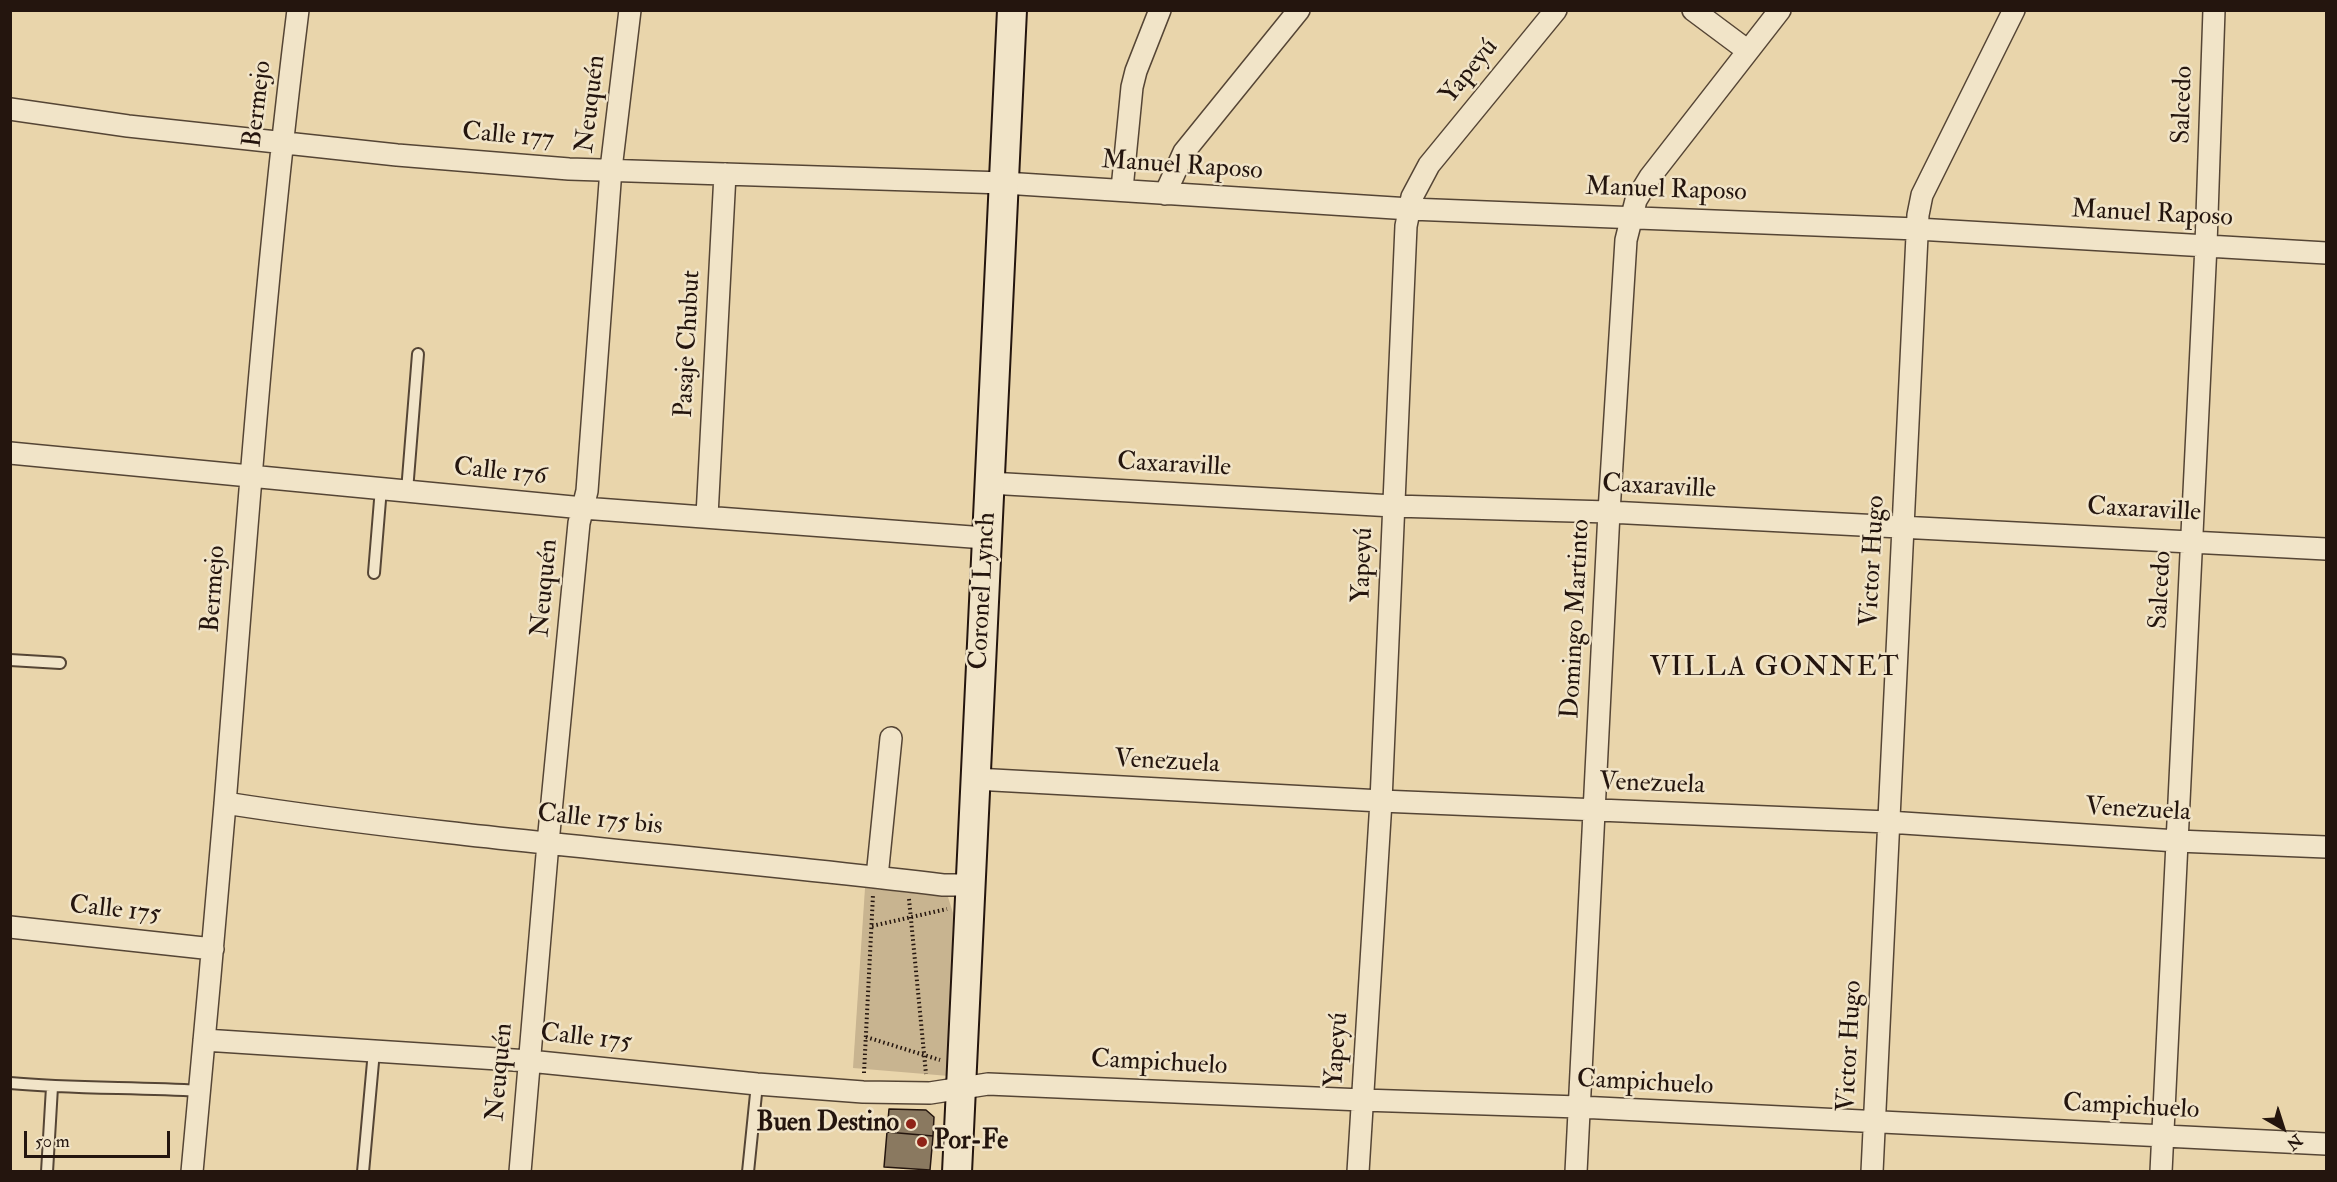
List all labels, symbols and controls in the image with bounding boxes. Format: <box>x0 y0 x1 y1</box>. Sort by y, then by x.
street label: Yapeyú <box>1434 33 1506 111</box>
street label: Neuquén <box>571 53 613 155</box>
street label: Bermejo <box>238 59 280 149</box>
street label: Salcedo <box>2167 65 2201 145</box>
street label: Calle 177 <box>461 117 555 157</box>
street label: Manuel Raposo <box>1100 146 1264 188</box>
street label: Manuel Raposo <box>1585 173 1747 209</box>
street label: Manuel Raposo <box>2070 195 2234 235</box>
street label: Pasaje Chubut <box>670 269 708 419</box>
street label: Caxaraville <box>1116 447 1232 485</box>
street label: Calle 176 <box>452 453 548 493</box>
street label: Caxaraville <box>1601 469 1717 507</box>
street label: Caxaraville <box>2086 492 2202 530</box>
street label: Victor Hugo <box>1855 495 1893 627</box>
street label: Coronel Lynch <box>964 511 1004 671</box>
street label: Domingo Martinto <box>1556 518 1598 720</box>
street label: Yapeyú <box>1347 527 1381 603</box>
street label: Neuquén <box>526 538 566 638</box>
street label: Bermejo <box>196 544 234 634</box>
street label: Salcedo <box>2144 550 2180 630</box>
district label: VILLA GONNET <box>1650 652 1900 686</box>
street label: Venezuela <box>1113 745 1221 781</box>
street label: Venezuela <box>1599 768 1705 802</box>
street label: Venezuela <box>2084 793 2192 829</box>
street label: Calle 175 bis <box>536 799 664 843</box>
street label: Calle 175 <box>68 891 162 931</box>
street label: Victor Hugo <box>1832 980 1870 1112</box>
street label: Yapeyú <box>1320 1011 1356 1089</box>
street label: Calle 175 <box>539 1019 633 1059</box>
street label: Neuquén <box>481 1022 521 1122</box>
street label: Campichuelo <box>1090 1045 1228 1083</box>
street label: Campichuelo <box>1576 1065 1714 1103</box>
street label: Campichuelo <box>2062 1089 2200 1127</box>
north arrow <box>2253 1098 2313 1158</box>
place label: Buen Destino <box>757 1108 899 1140</box>
marker: Buen Destino <box>904 1117 918 1131</box>
scale bar <box>27 1119 172 1157</box>
place label: Por-Fe <box>934 1126 1008 1158</box>
text: 50 m <box>35 1130 70 1153</box>
text: N <box>2282 1130 2306 1154</box>
marker: Por-Fe <box>915 1135 929 1149</box>

